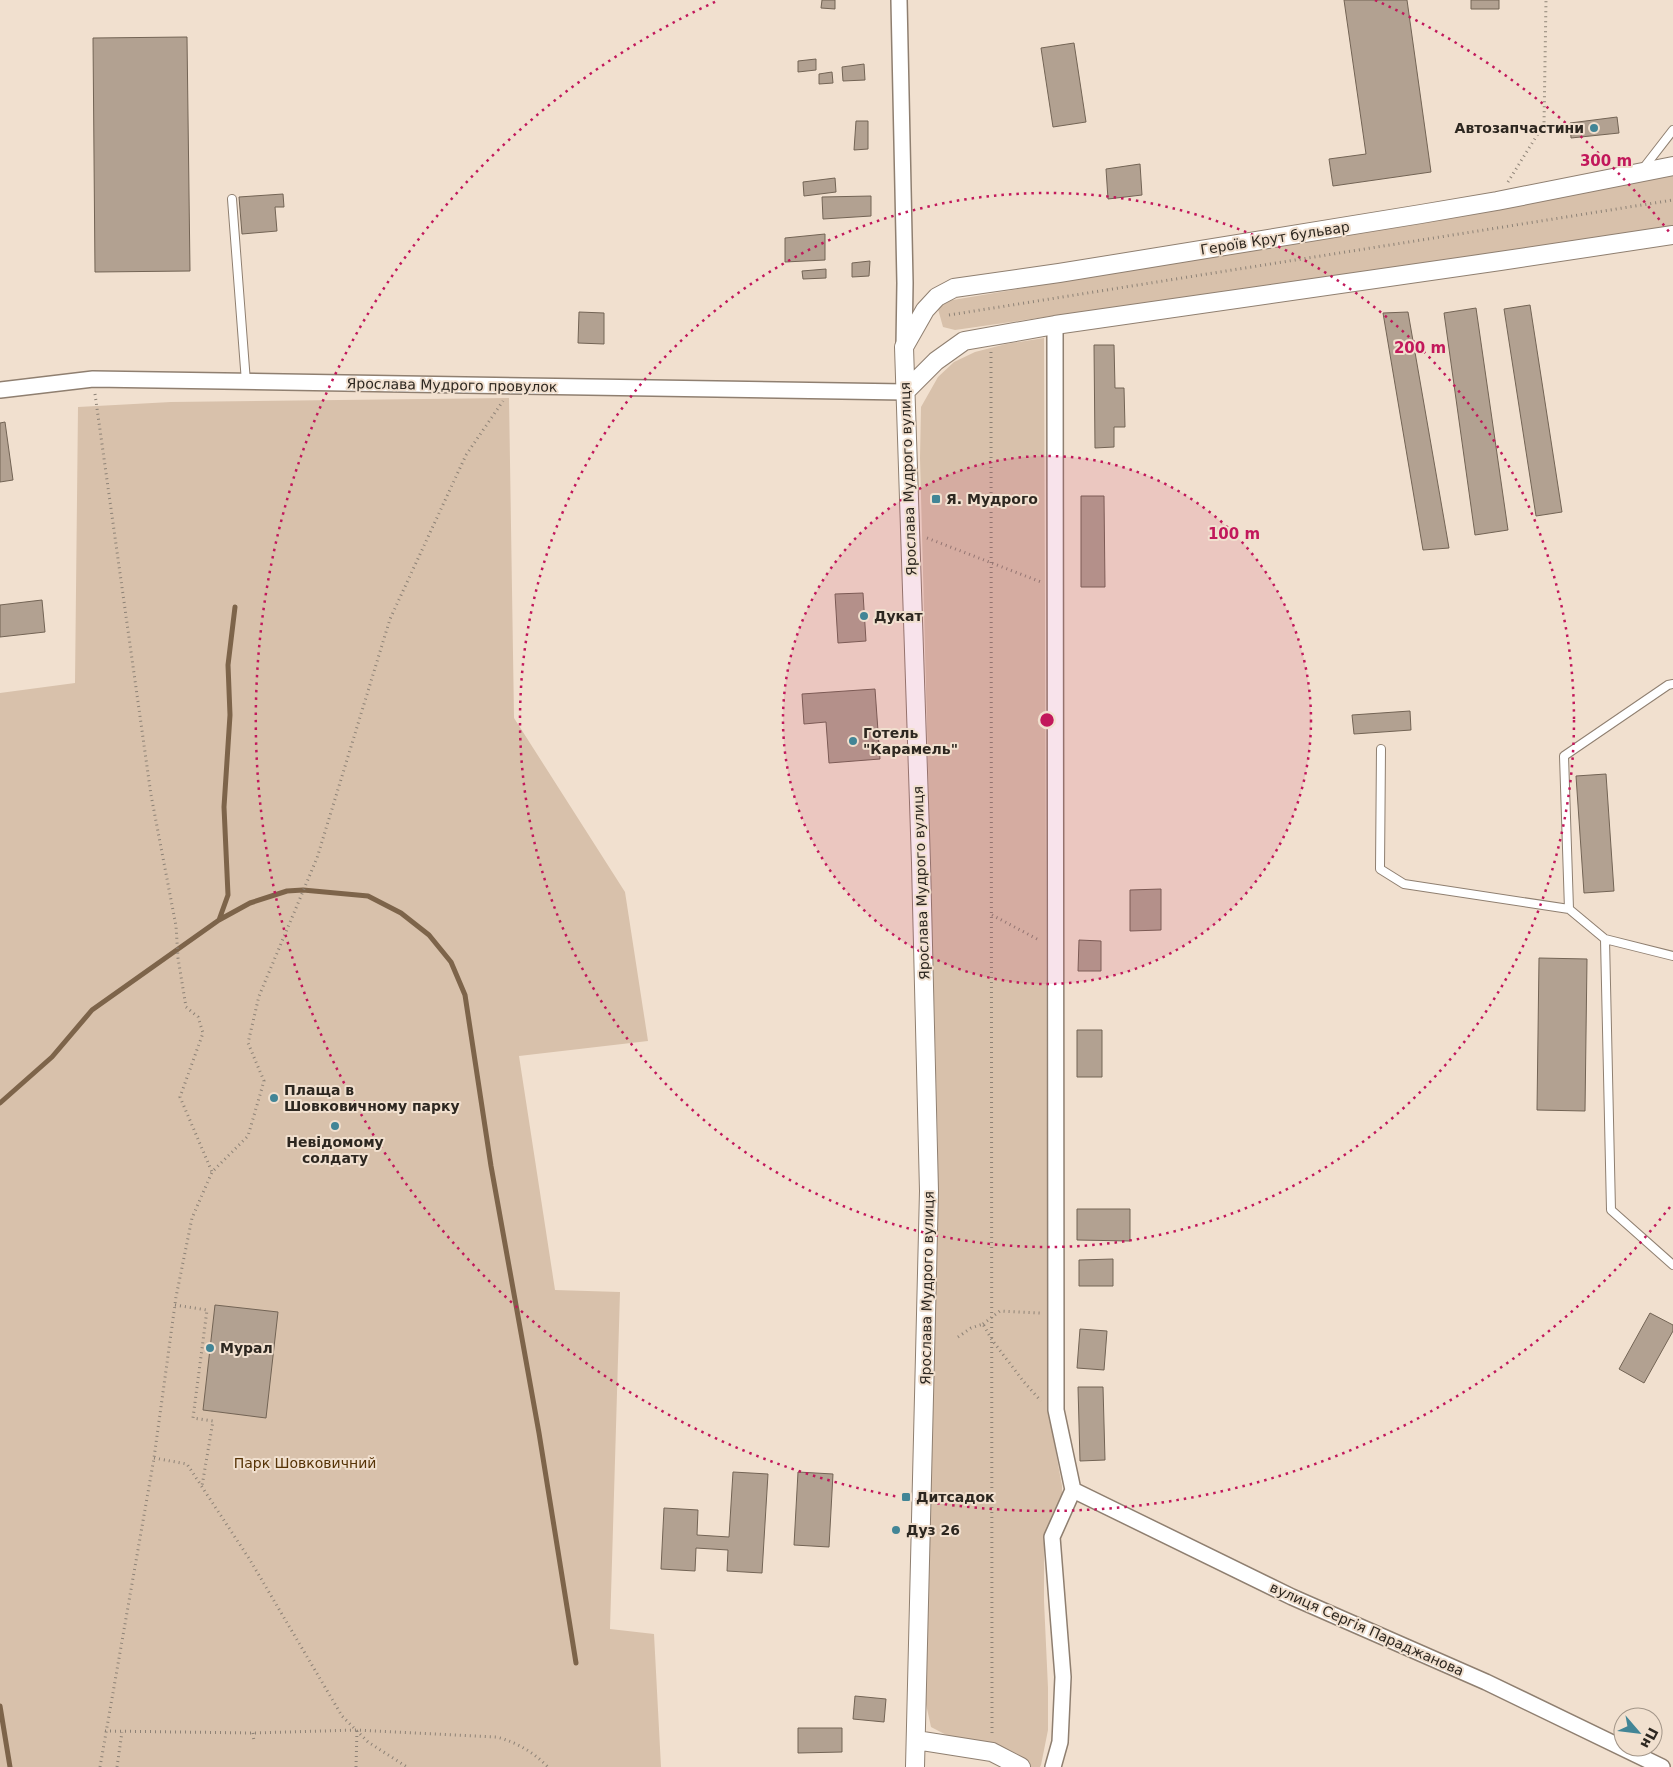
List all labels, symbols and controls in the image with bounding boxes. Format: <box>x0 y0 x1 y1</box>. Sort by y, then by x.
place label: Автозапчастини <box>1455 120 1584 136</box>
marker: Автозапчастини <box>1588 122 1600 134</box>
text: 300 m <box>1580 152 1632 170</box>
street label: Героїв Крут бульвар <box>1199 218 1351 258</box>
text: 200 m <box>1394 339 1446 357</box>
street label: Ярослава Мудрого провулок <box>347 375 557 395</box>
street label: Ярослава Мудрого вулиця <box>897 382 919 576</box>
place label: Я. Мудрого <box>946 491 1038 507</box>
marker: Я. Мудрого <box>930 493 942 505</box>
text: 100 m <box>1208 525 1260 543</box>
place label: Дукат <box>874 608 924 624</box>
marker: Дукат <box>858 610 870 622</box>
centre of rings <box>1038 711 1056 729</box>
place label: Готель "Карамель" <box>863 725 958 757</box>
marker: Готель "Карамель" <box>847 735 859 747</box>
street label: Ярослава Мудрого вулиця <box>910 786 932 980</box>
place label: Плаща в Шовковичному парку <box>284 1082 460 1114</box>
marker: Плаща в Шовковичному парку <box>268 1092 280 1104</box>
marker: Невідомому солдату <box>329 1120 341 1132</box>
place label: Невідомому солдату <box>286 1134 384 1166</box>
street label: Ярослава Мудрого вулиця <box>917 1191 937 1385</box>
place label: Мурал <box>220 1340 273 1356</box>
marker: Мурал <box>204 1342 216 1354</box>
park label: Парк Шовковичний <box>234 1455 376 1471</box>
place label: Дитсадок <box>916 1489 995 1505</box>
marker: Дитсадок <box>900 1491 912 1503</box>
place label: Дуз 26 <box>906 1522 960 1538</box>
marker: Дуз 26 <box>890 1524 902 1536</box>
street label: вулиця Сергія Параджанова <box>1268 1579 1466 1679</box>
north arrow <box>1613 1707 1663 1757</box>
text: Пн <box>1637 1725 1662 1751</box>

